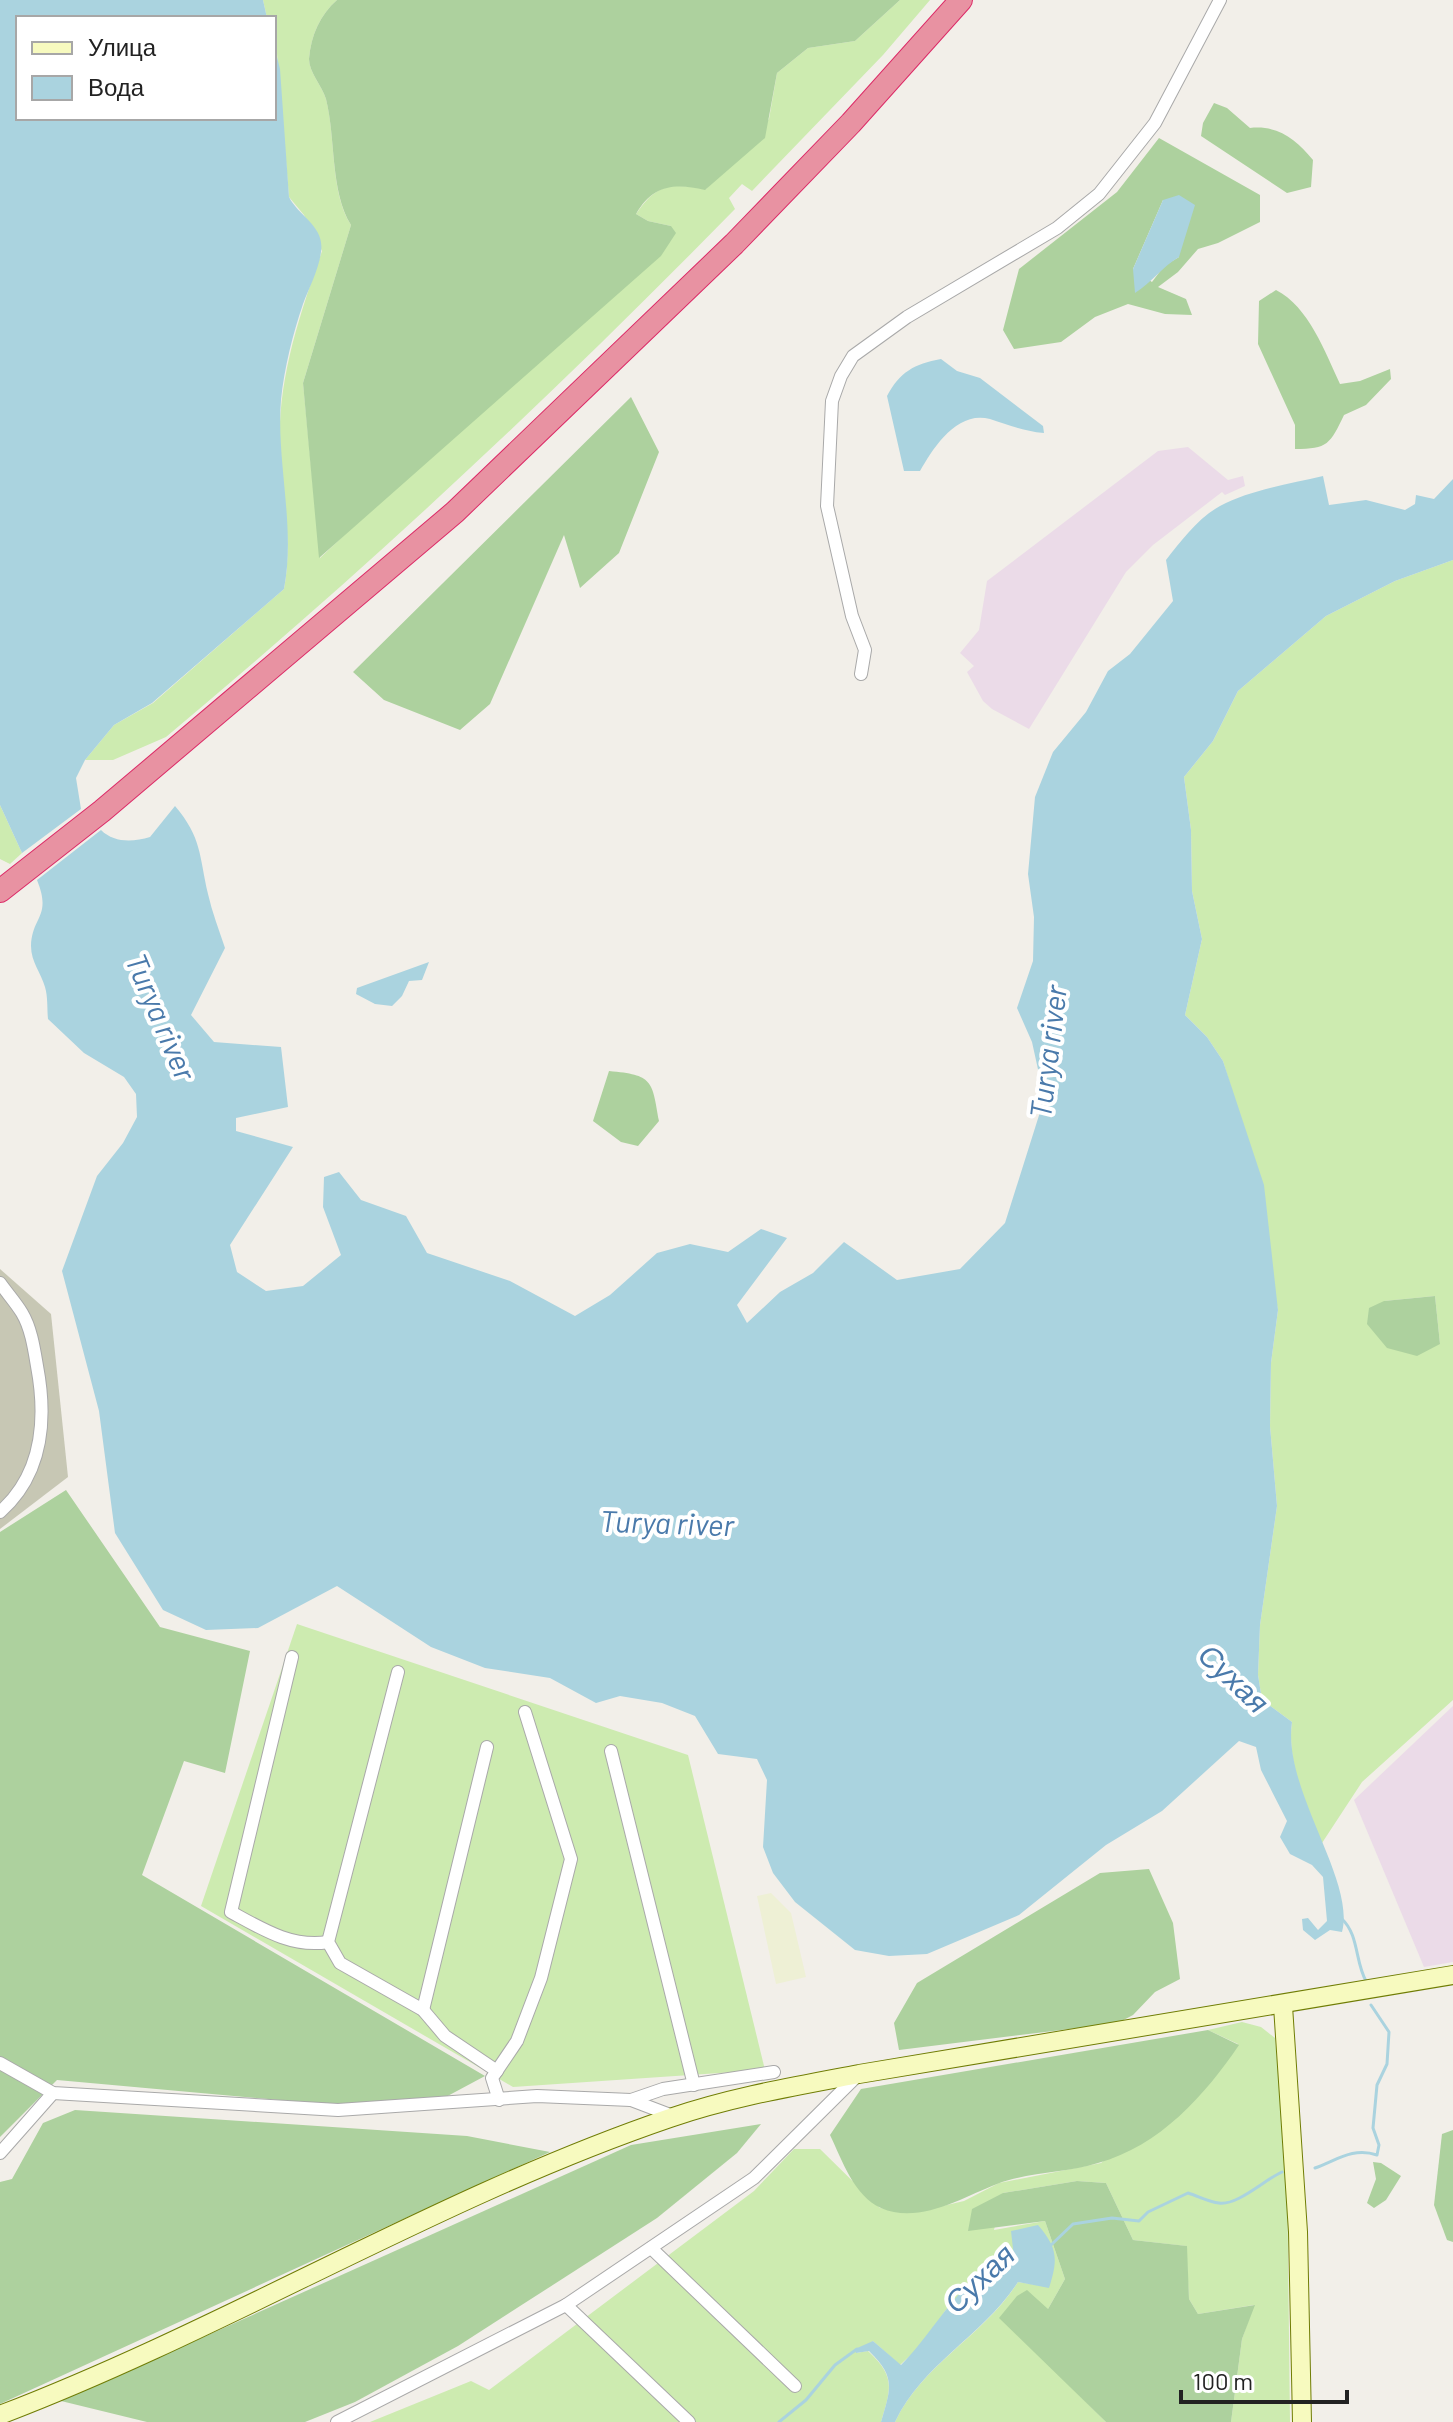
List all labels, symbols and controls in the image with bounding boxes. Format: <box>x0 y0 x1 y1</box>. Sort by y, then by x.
legend <box>16 16 276 120</box>
text: Улица <box>88 32 157 61</box>
text: Вода <box>88 72 145 101</box>
water label: Turya river <box>119 947 205 1086</box>
water label: Turya river <box>1021 982 1073 1121</box>
water label: Turya river <box>599 1502 736 1542</box>
water label: Сухая <box>1192 1636 1277 1720</box>
water label: Сухая <box>936 2236 1021 2320</box>
scale bar <box>1181 2354 1347 2404</box>
text: 100 m <box>1193 2366 1253 2395</box>

